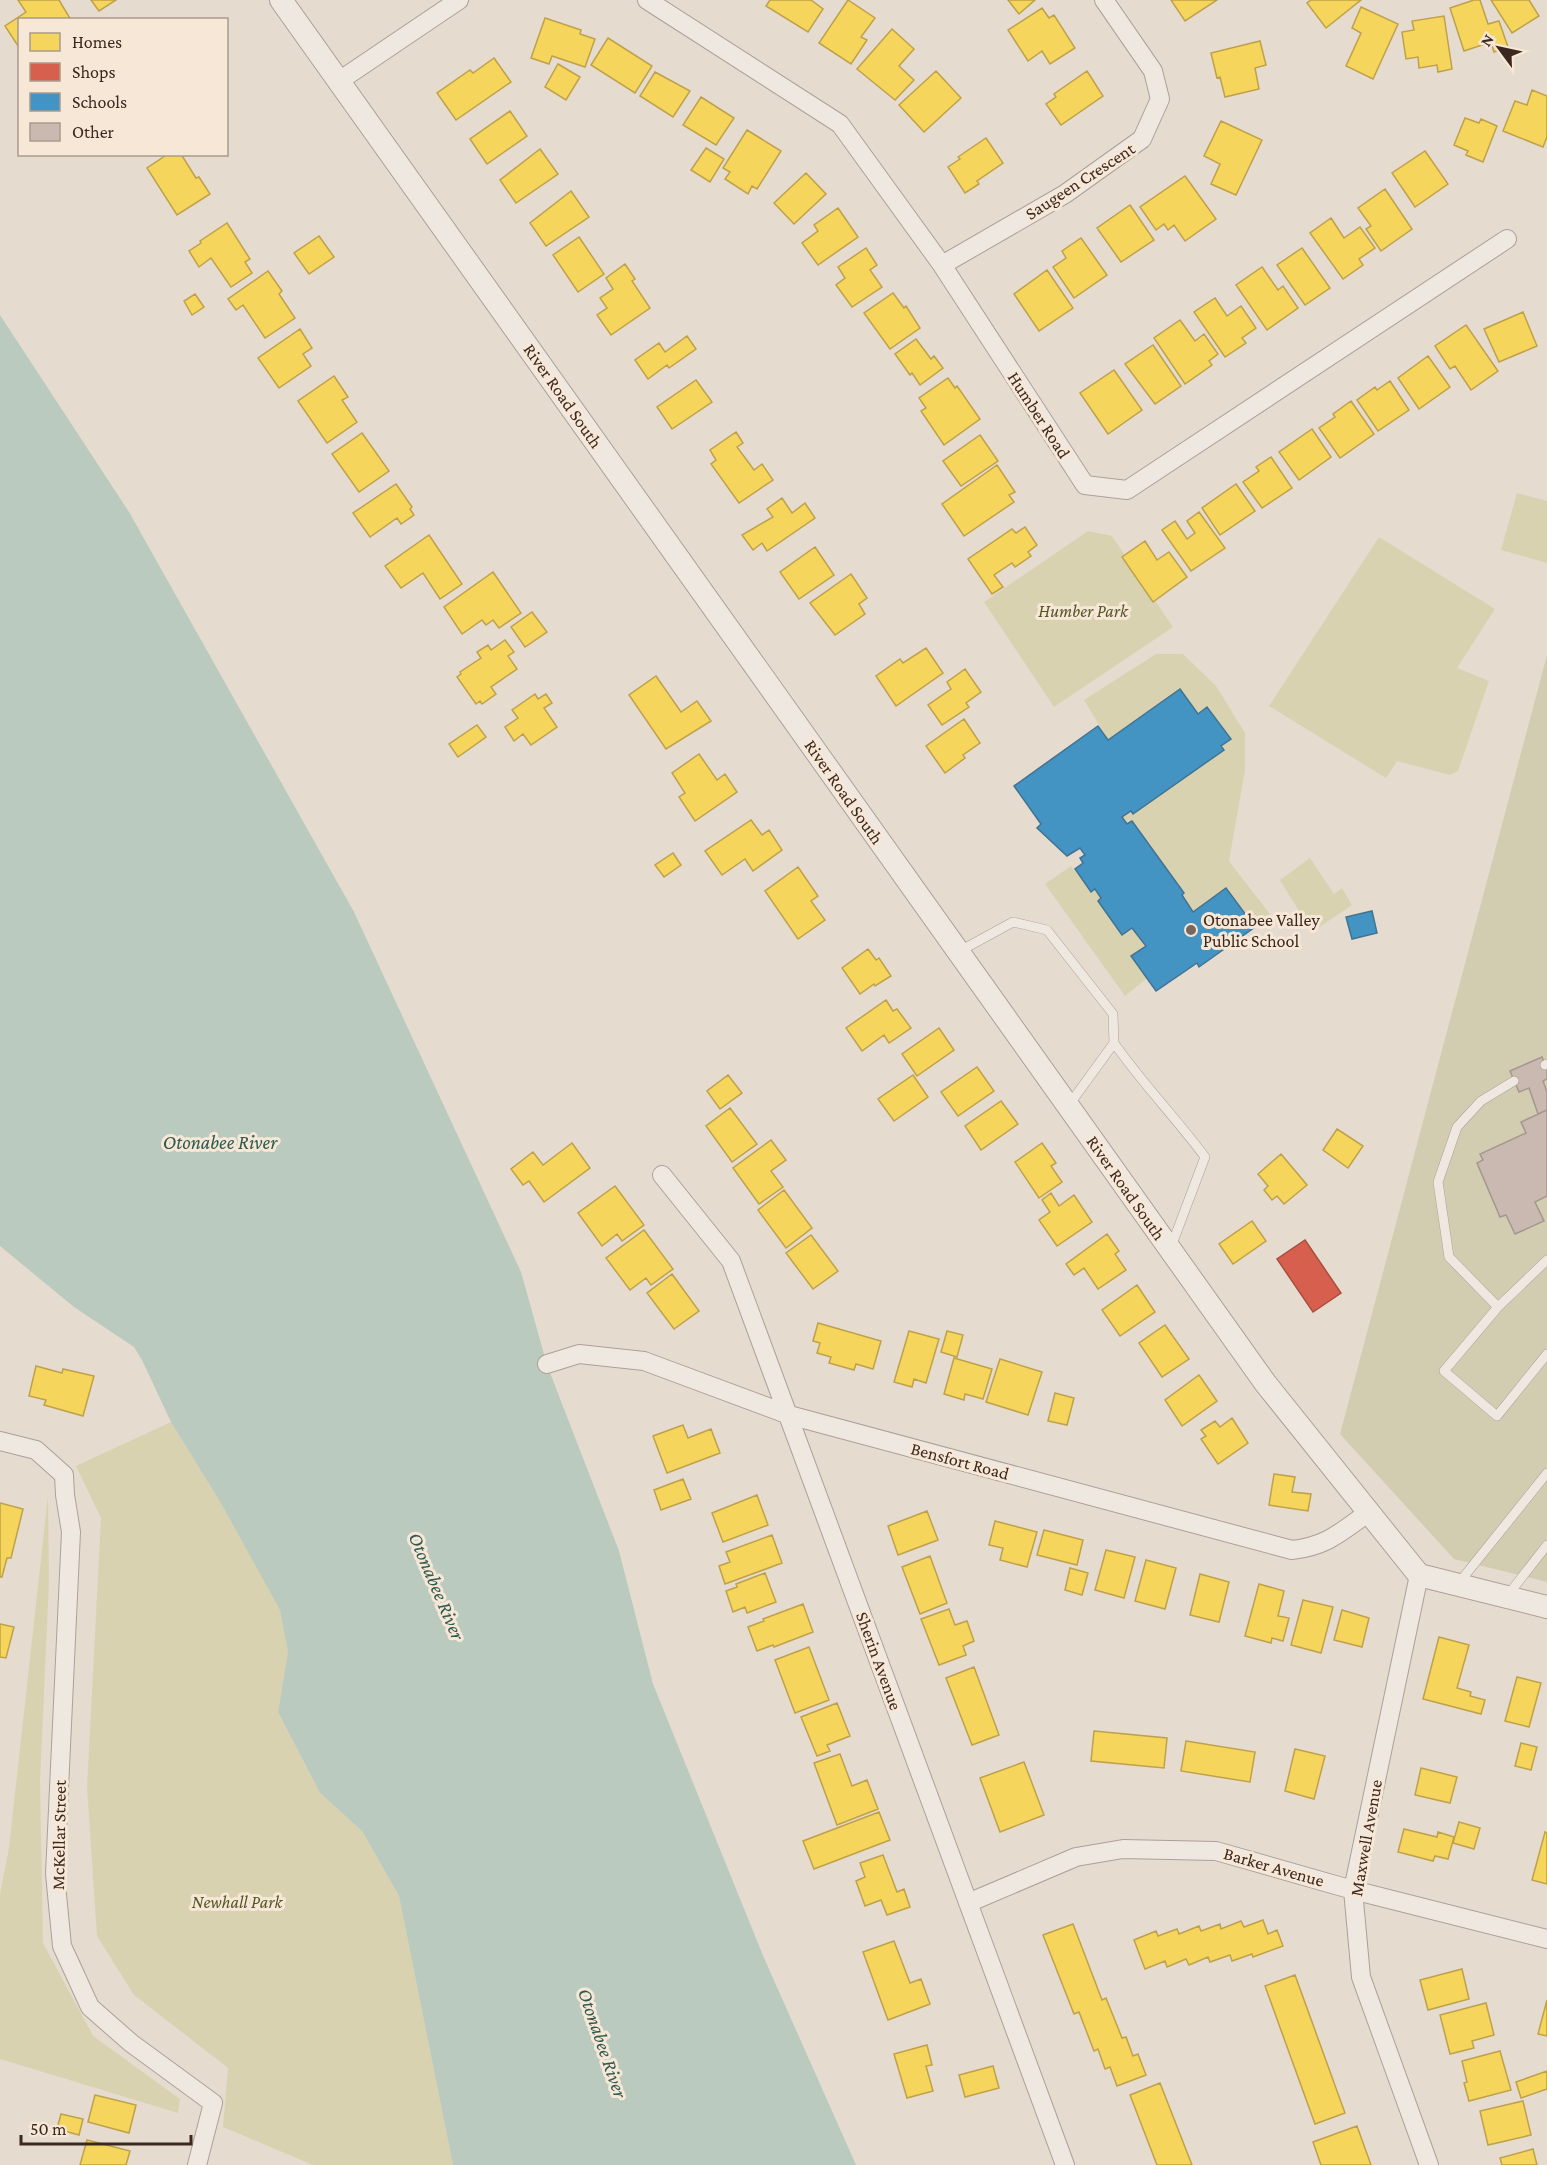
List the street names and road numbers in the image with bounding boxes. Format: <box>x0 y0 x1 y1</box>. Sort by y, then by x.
street label: Saugeen Crescent <box>1022 138 1139 224</box>
street label: River Road South <box>520 340 607 452</box>
street label: Humber Road <box>1004 368 1075 463</box>
street label: River Road South <box>801 736 888 848</box>
street label: River Road South <box>1083 1132 1170 1244</box>
street label: Bensfort Road <box>909 1438 1012 1484</box>
street label: Sherin Avenue <box>852 1609 906 1713</box>
street label: Maxwell Avenue <box>1346 1778 1386 1898</box>
street label: McKellar Street <box>48 1779 70 1890</box>
street label: Barker Avenue <box>1221 1843 1327 1891</box>

